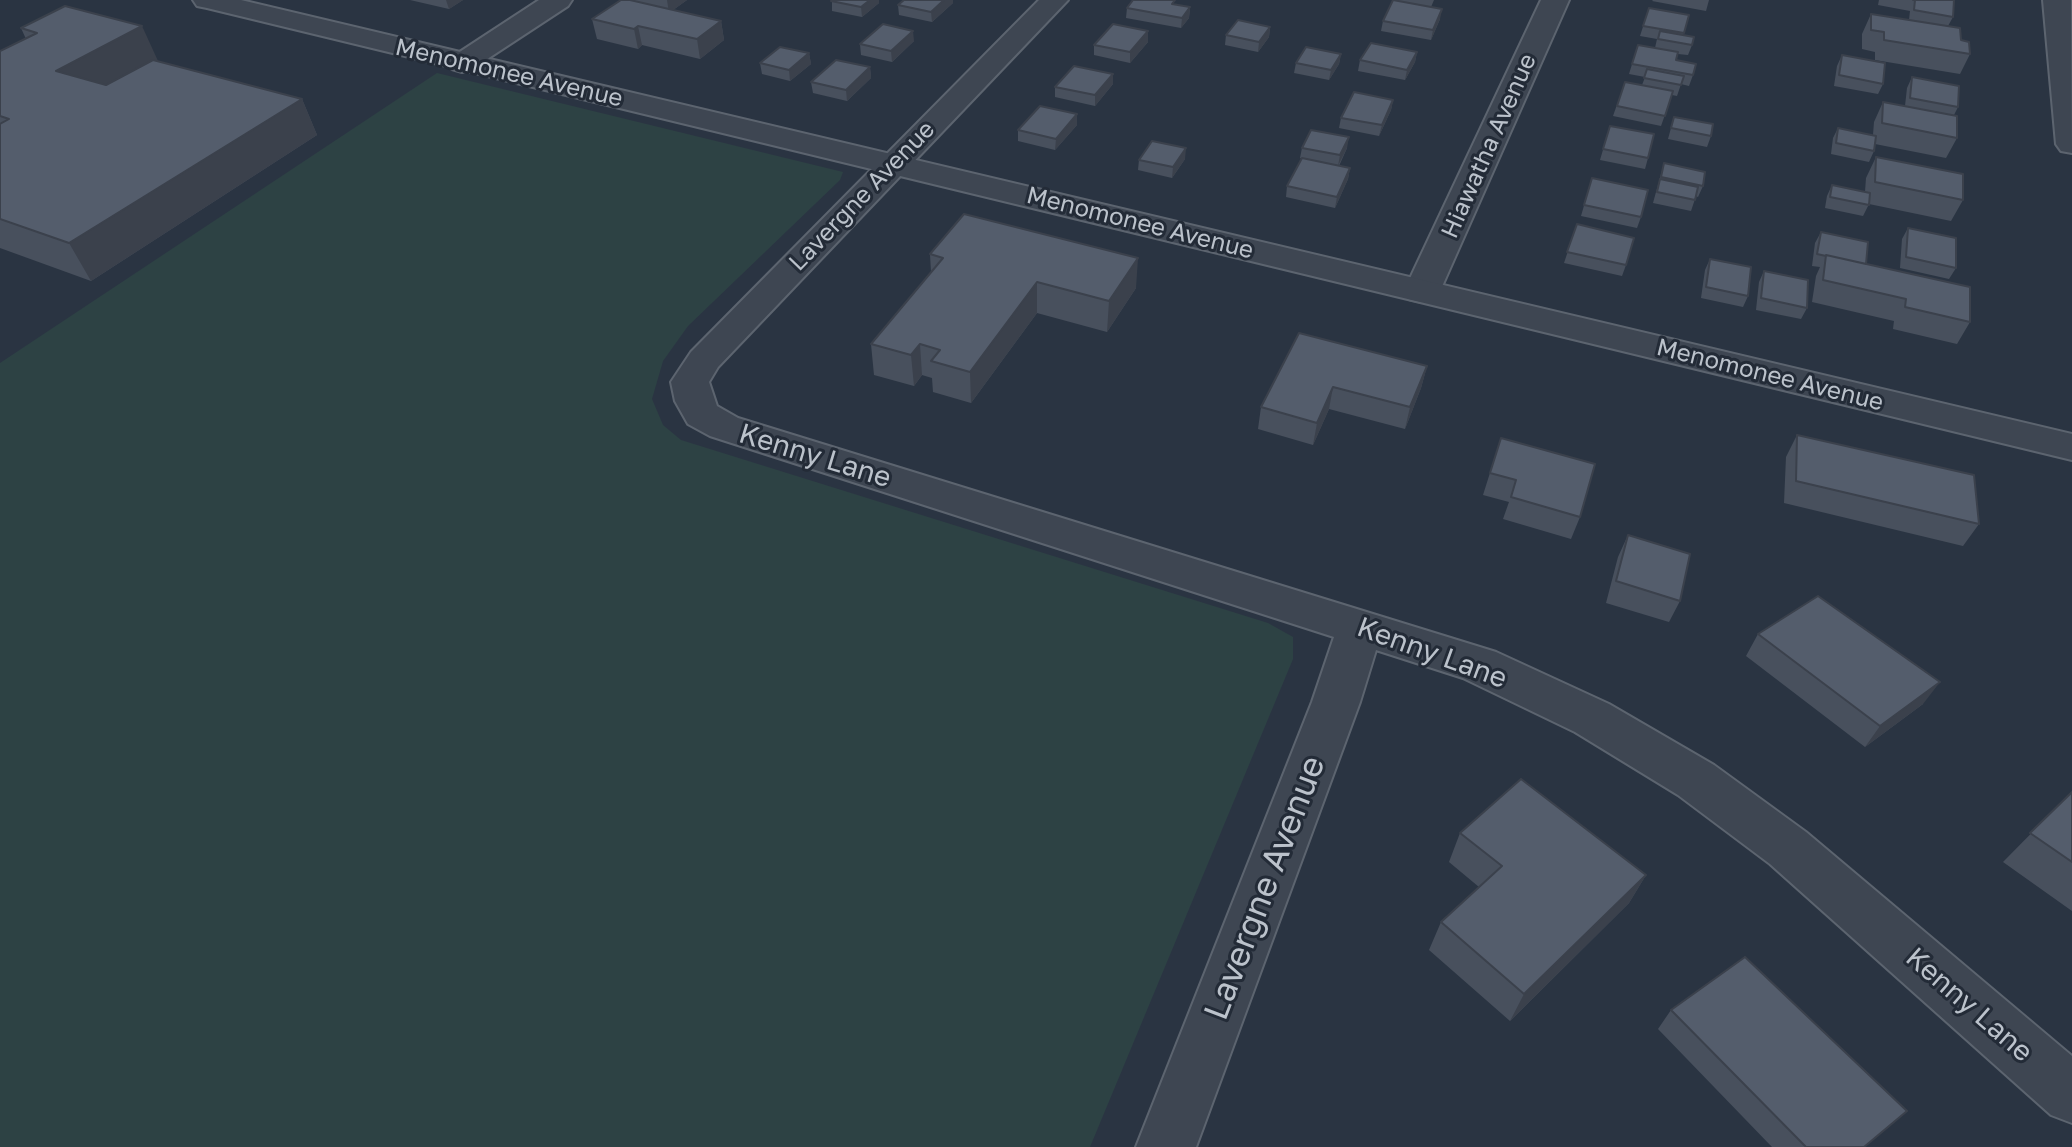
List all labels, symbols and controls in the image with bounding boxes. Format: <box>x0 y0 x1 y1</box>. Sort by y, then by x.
street label: Menomonee Avenue <box>392 33 626 113</box>
street label: Hiawatha Avenue <box>1435 49 1543 243</box>
street label: Lavergne Avenue <box>783 115 941 277</box>
street label: Menomonee Avenue <box>1024 181 1256 265</box>
street label: Menomonee Avenue <box>1654 333 1886 417</box>
street label: Kenny Lane <box>735 417 895 495</box>
street label: Kenny Lane <box>1352 610 1512 696</box>
street label: Lavergne Avenue <box>1196 750 1334 1026</box>
street label: Kenny Lane <box>1899 941 2039 1069</box>

